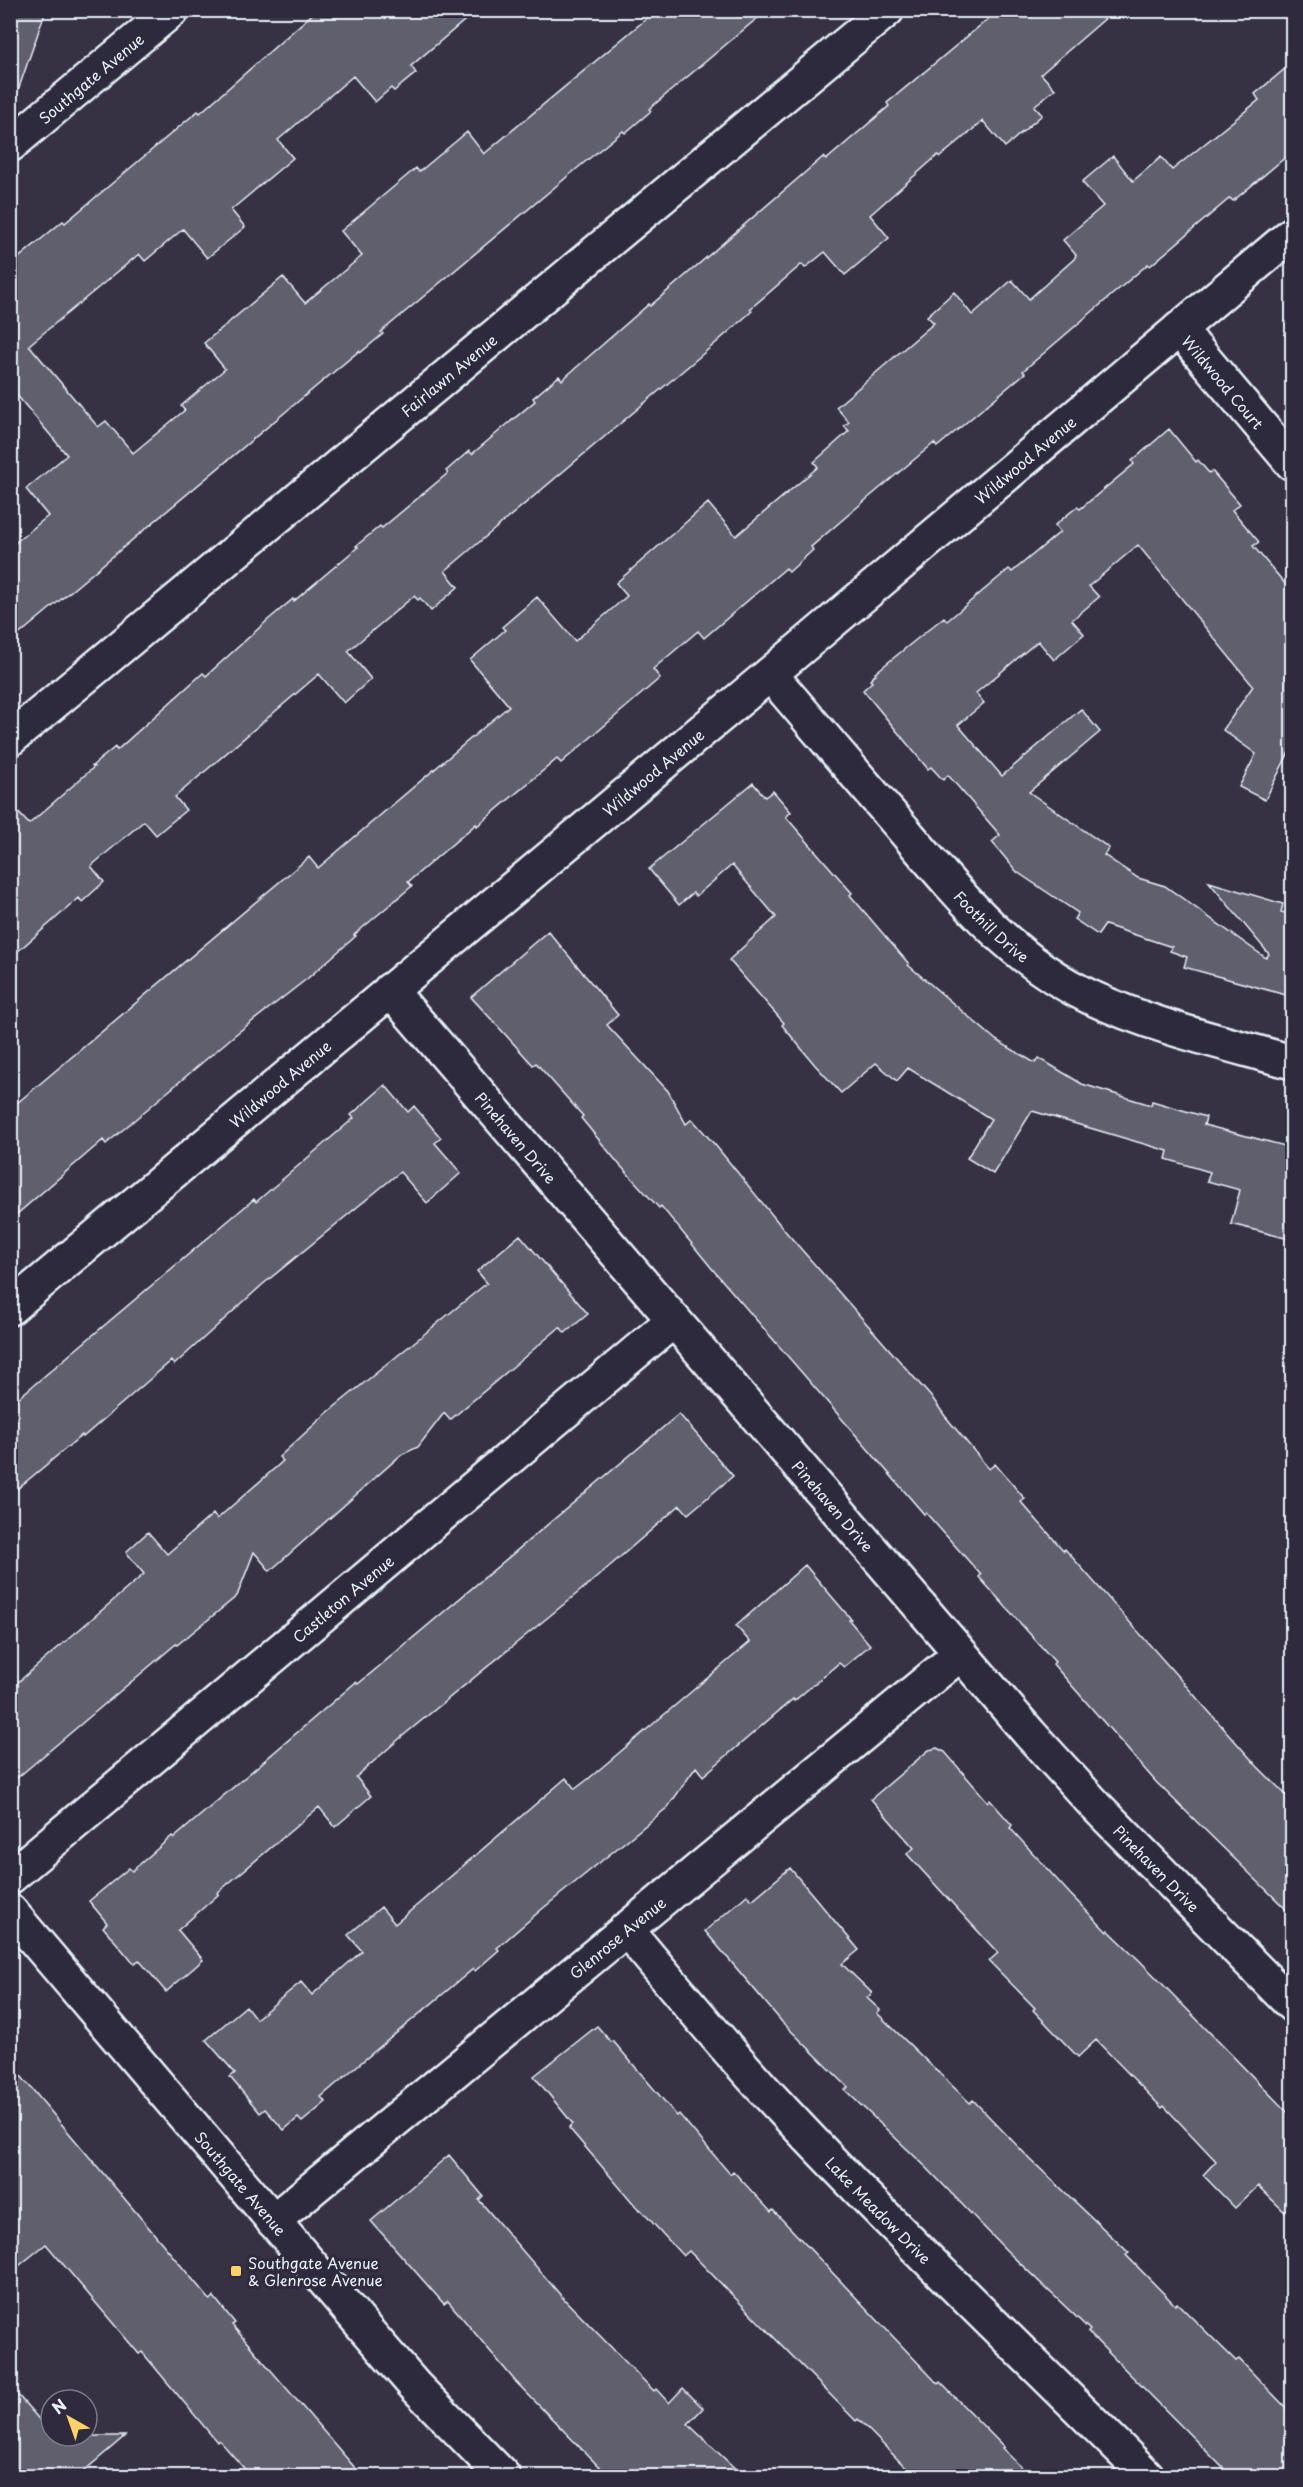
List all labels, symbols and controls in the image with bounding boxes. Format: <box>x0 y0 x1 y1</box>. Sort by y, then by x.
street label: Southgate Avenue <box>33 27 148 128</box>
street label: Fairlawn Avenue <box>395 328 501 422</box>
street label: Wildwood Court <box>1177 330 1270 434</box>
street label: Wildwood Avenue <box>969 410 1080 509</box>
street label: Wildwood Avenue <box>597 723 709 821</box>
street label: Foothill Drive <box>949 885 1034 967</box>
street label: Wildwood Avenue <box>224 1034 335 1132</box>
street label: Pinehaven Drive <box>471 1086 563 1188</box>
street label: Pinehaven Drive <box>787 1455 879 1556</box>
street label: Castleton Avenue <box>287 1549 398 1647</box>
street label: Pinehaven Drive <box>1109 1819 1205 1917</box>
street label: Glenrose Avenue <box>564 1890 670 1984</box>
street label: Southgate Avenue <box>190 2126 292 2240</box>
street label: Lake Meadow Drive <box>821 2151 937 2269</box>
place label: Southgate Avenue & Glenrose Avenue <box>248 2251 383 2291</box>
marker: Southgate Avenue & Glenrose Avenue <box>229 2264 243 2278</box>
north arrow <box>39 2388 99 2448</box>
text: N <box>46 2392 71 2419</box>

